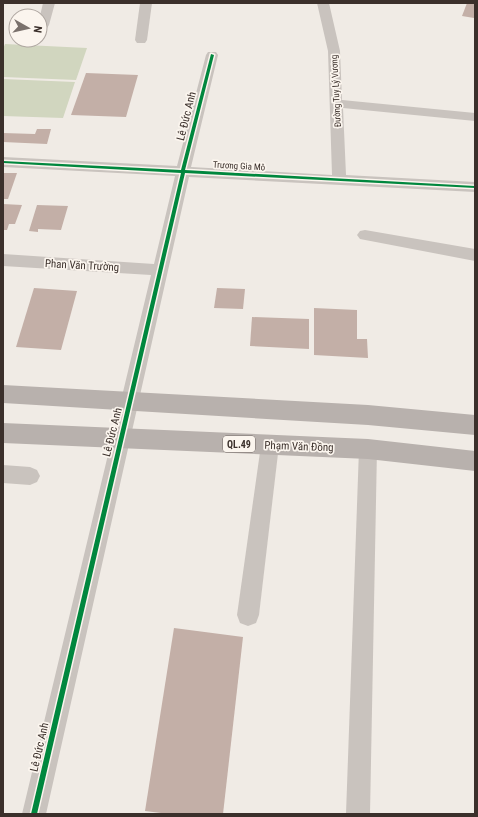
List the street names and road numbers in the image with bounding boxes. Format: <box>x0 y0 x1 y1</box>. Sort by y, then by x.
street label: Đường Tuy Lý Vương <box>329 54 343 128</box>
street label: Lê Đức Anh <box>174 90 199 142</box>
street label: Trương Gia Mô <box>213 160 266 172</box>
street label: Phan Văn Trường <box>44 257 119 274</box>
street label: Lê Đức Anh <box>100 406 125 458</box>
road number: QL.49 <box>223 436 255 452</box>
street label: Phạm Văn Đồng <box>264 439 334 454</box>
street label: Lê Đức Anh <box>28 721 51 773</box>

